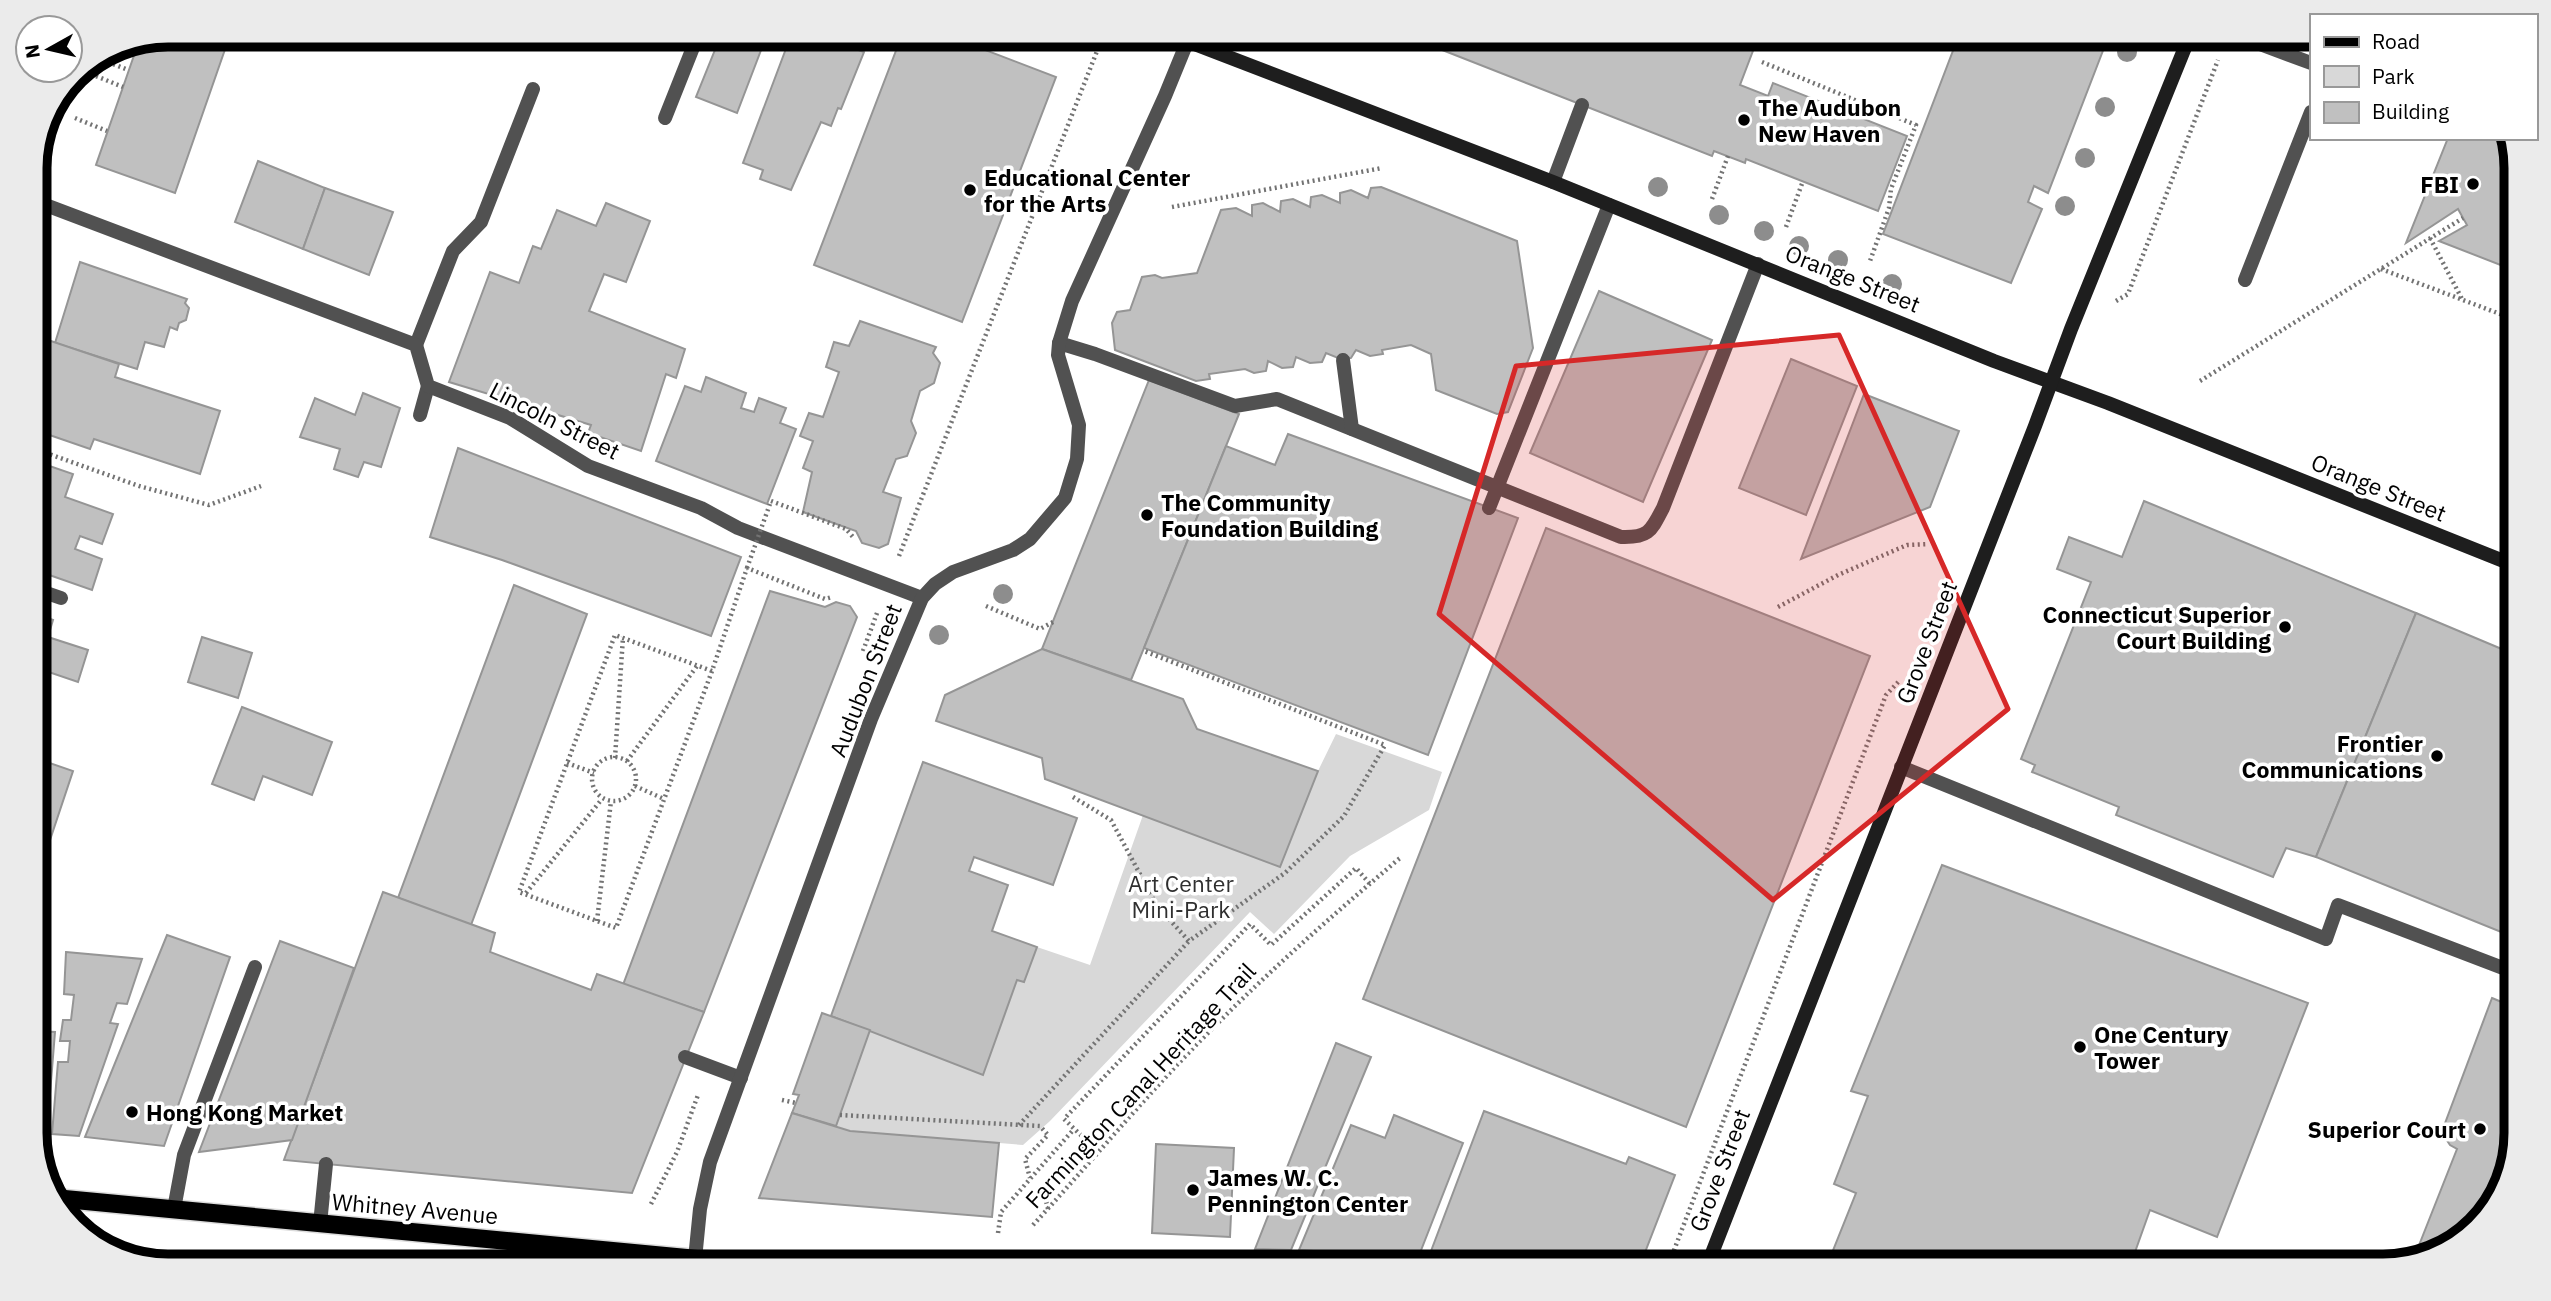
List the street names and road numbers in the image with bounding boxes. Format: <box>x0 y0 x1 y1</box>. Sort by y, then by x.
street label: Orange Street <box>1781 237 1925 319</box>
street label: Lincoln Street <box>485 374 625 466</box>
street label: Orange Street <box>2307 446 2451 528</box>
street label: Grove Street <box>1889 576 1963 708</box>
street label: Audubon Street <box>822 599 908 761</box>
street label: Farmington Canal Heritage Trail <box>1018 956 1262 1214</box>
street label: Grove Street <box>1682 1104 1756 1236</box>
street label: Whitney Avenue <box>331 1186 499 1230</box>

